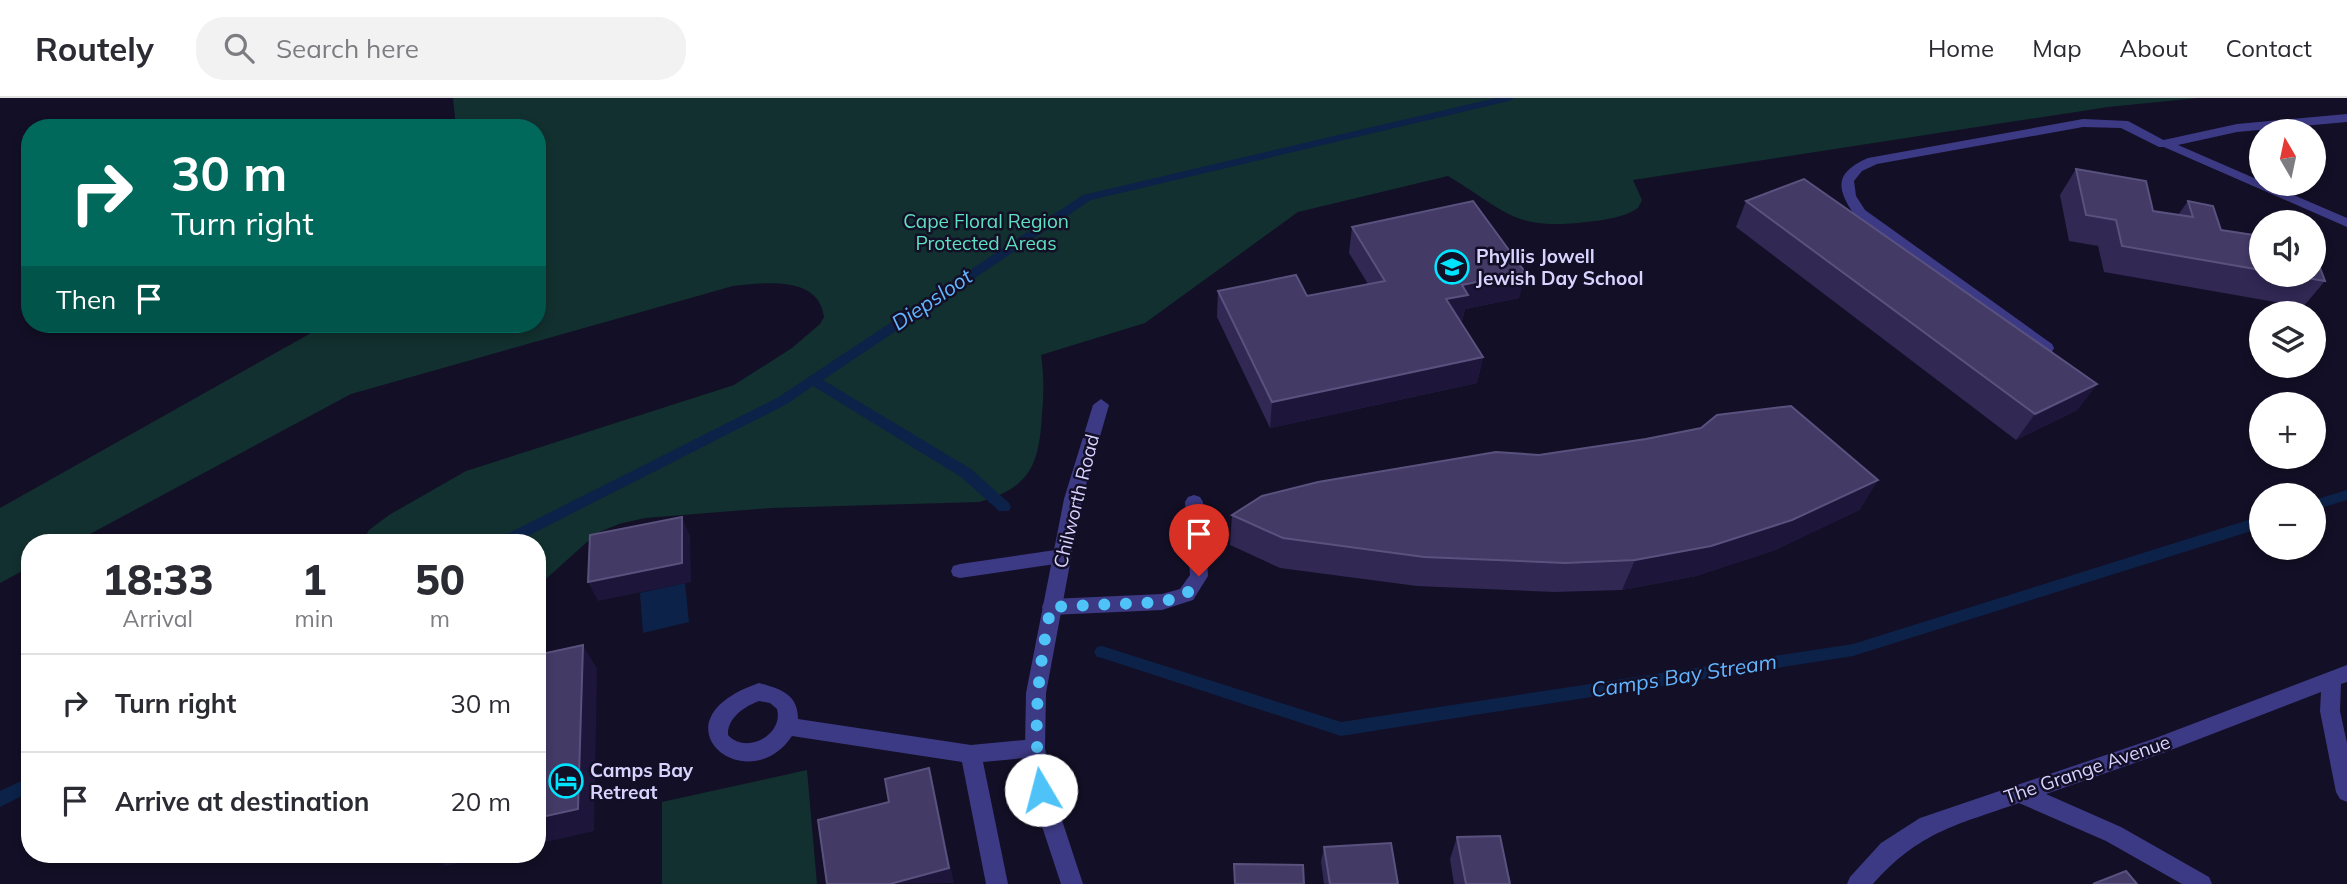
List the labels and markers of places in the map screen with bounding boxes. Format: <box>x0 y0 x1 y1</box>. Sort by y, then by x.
place label: Phyllis Jowell Jewish Day School <box>1476 244 1644 290</box>
school or university icon: Phyllis Jowell Jewish Day School <box>1433 248 1471 286</box>
pin <box>1169 504 1229 576</box>
place label: Camps Bay Retreat <box>590 758 694 804</box>
hotel icon: Camps Bay Retreat <box>547 762 585 800</box>

